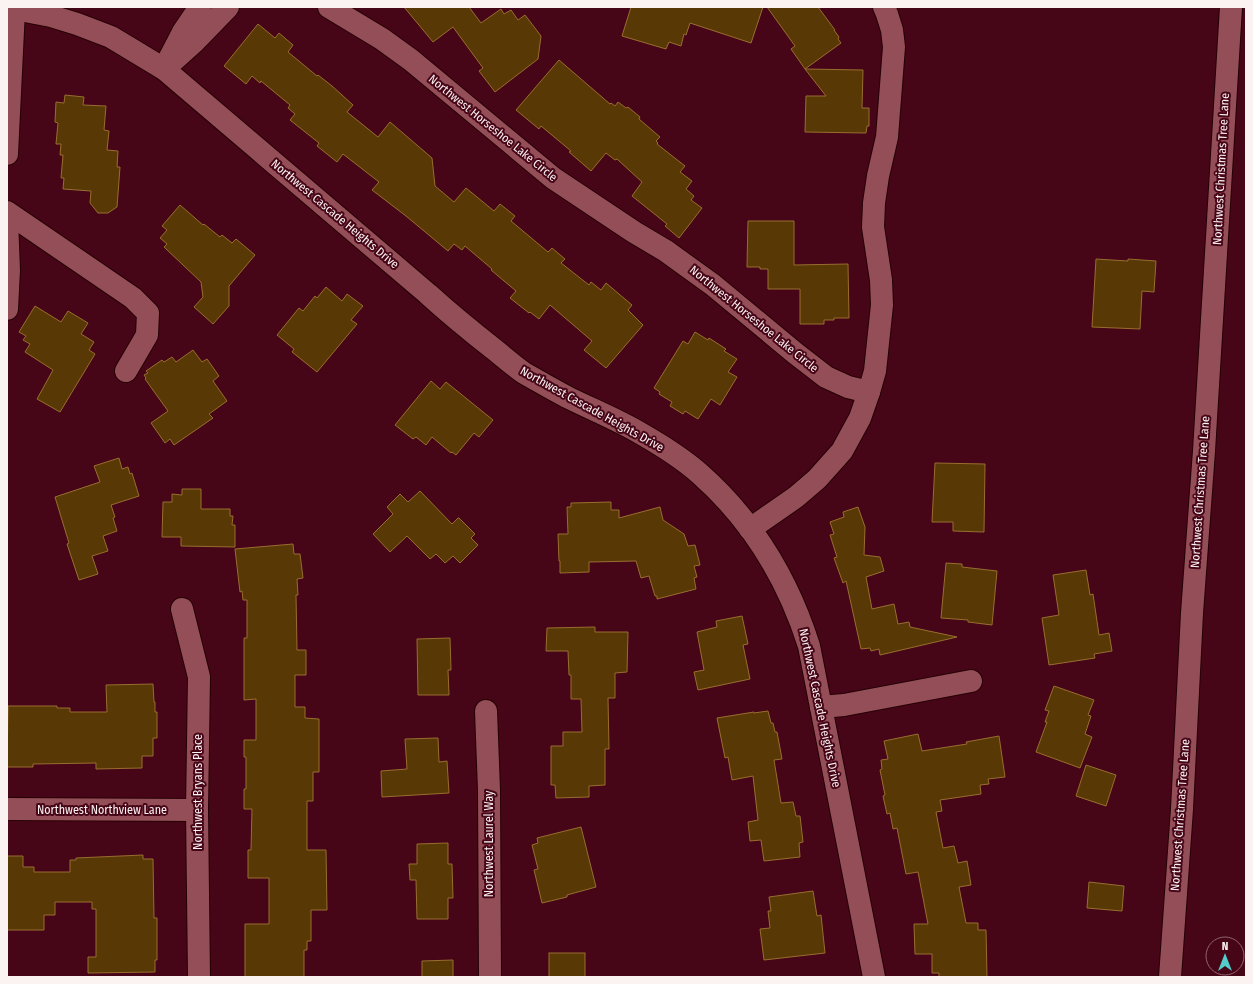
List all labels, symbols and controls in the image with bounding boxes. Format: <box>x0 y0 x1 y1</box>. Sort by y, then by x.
street label: Northwest Horseshoe Lake Circle <box>426 72 560 184</box>
street label: Northwest Christmas Tree Lane <box>1210 93 1232 245</box>
street label: Northwest Cascade Heights Drive <box>268 157 402 272</box>
street label: Northwest Horseshoe Lake Circle <box>687 263 821 375</box>
street label: Northwest Cascade Heights Drive <box>518 364 666 454</box>
street label: Northwest Christmas Tree Lane <box>1188 415 1212 568</box>
street label: Northwest Cascade Heights Drive <box>796 627 844 789</box>
street label: Northwest Bryans Place <box>191 734 205 850</box>
street label: Northwest Christmas Tree Lane <box>1168 738 1192 891</box>
street label: Northwest Laurel Way <box>482 790 496 897</box>
street label: Northwest Northview Lane <box>37 803 167 817</box>
north arrow <box>1205 936 1245 976</box>
text: N <box>1222 940 1228 953</box>

